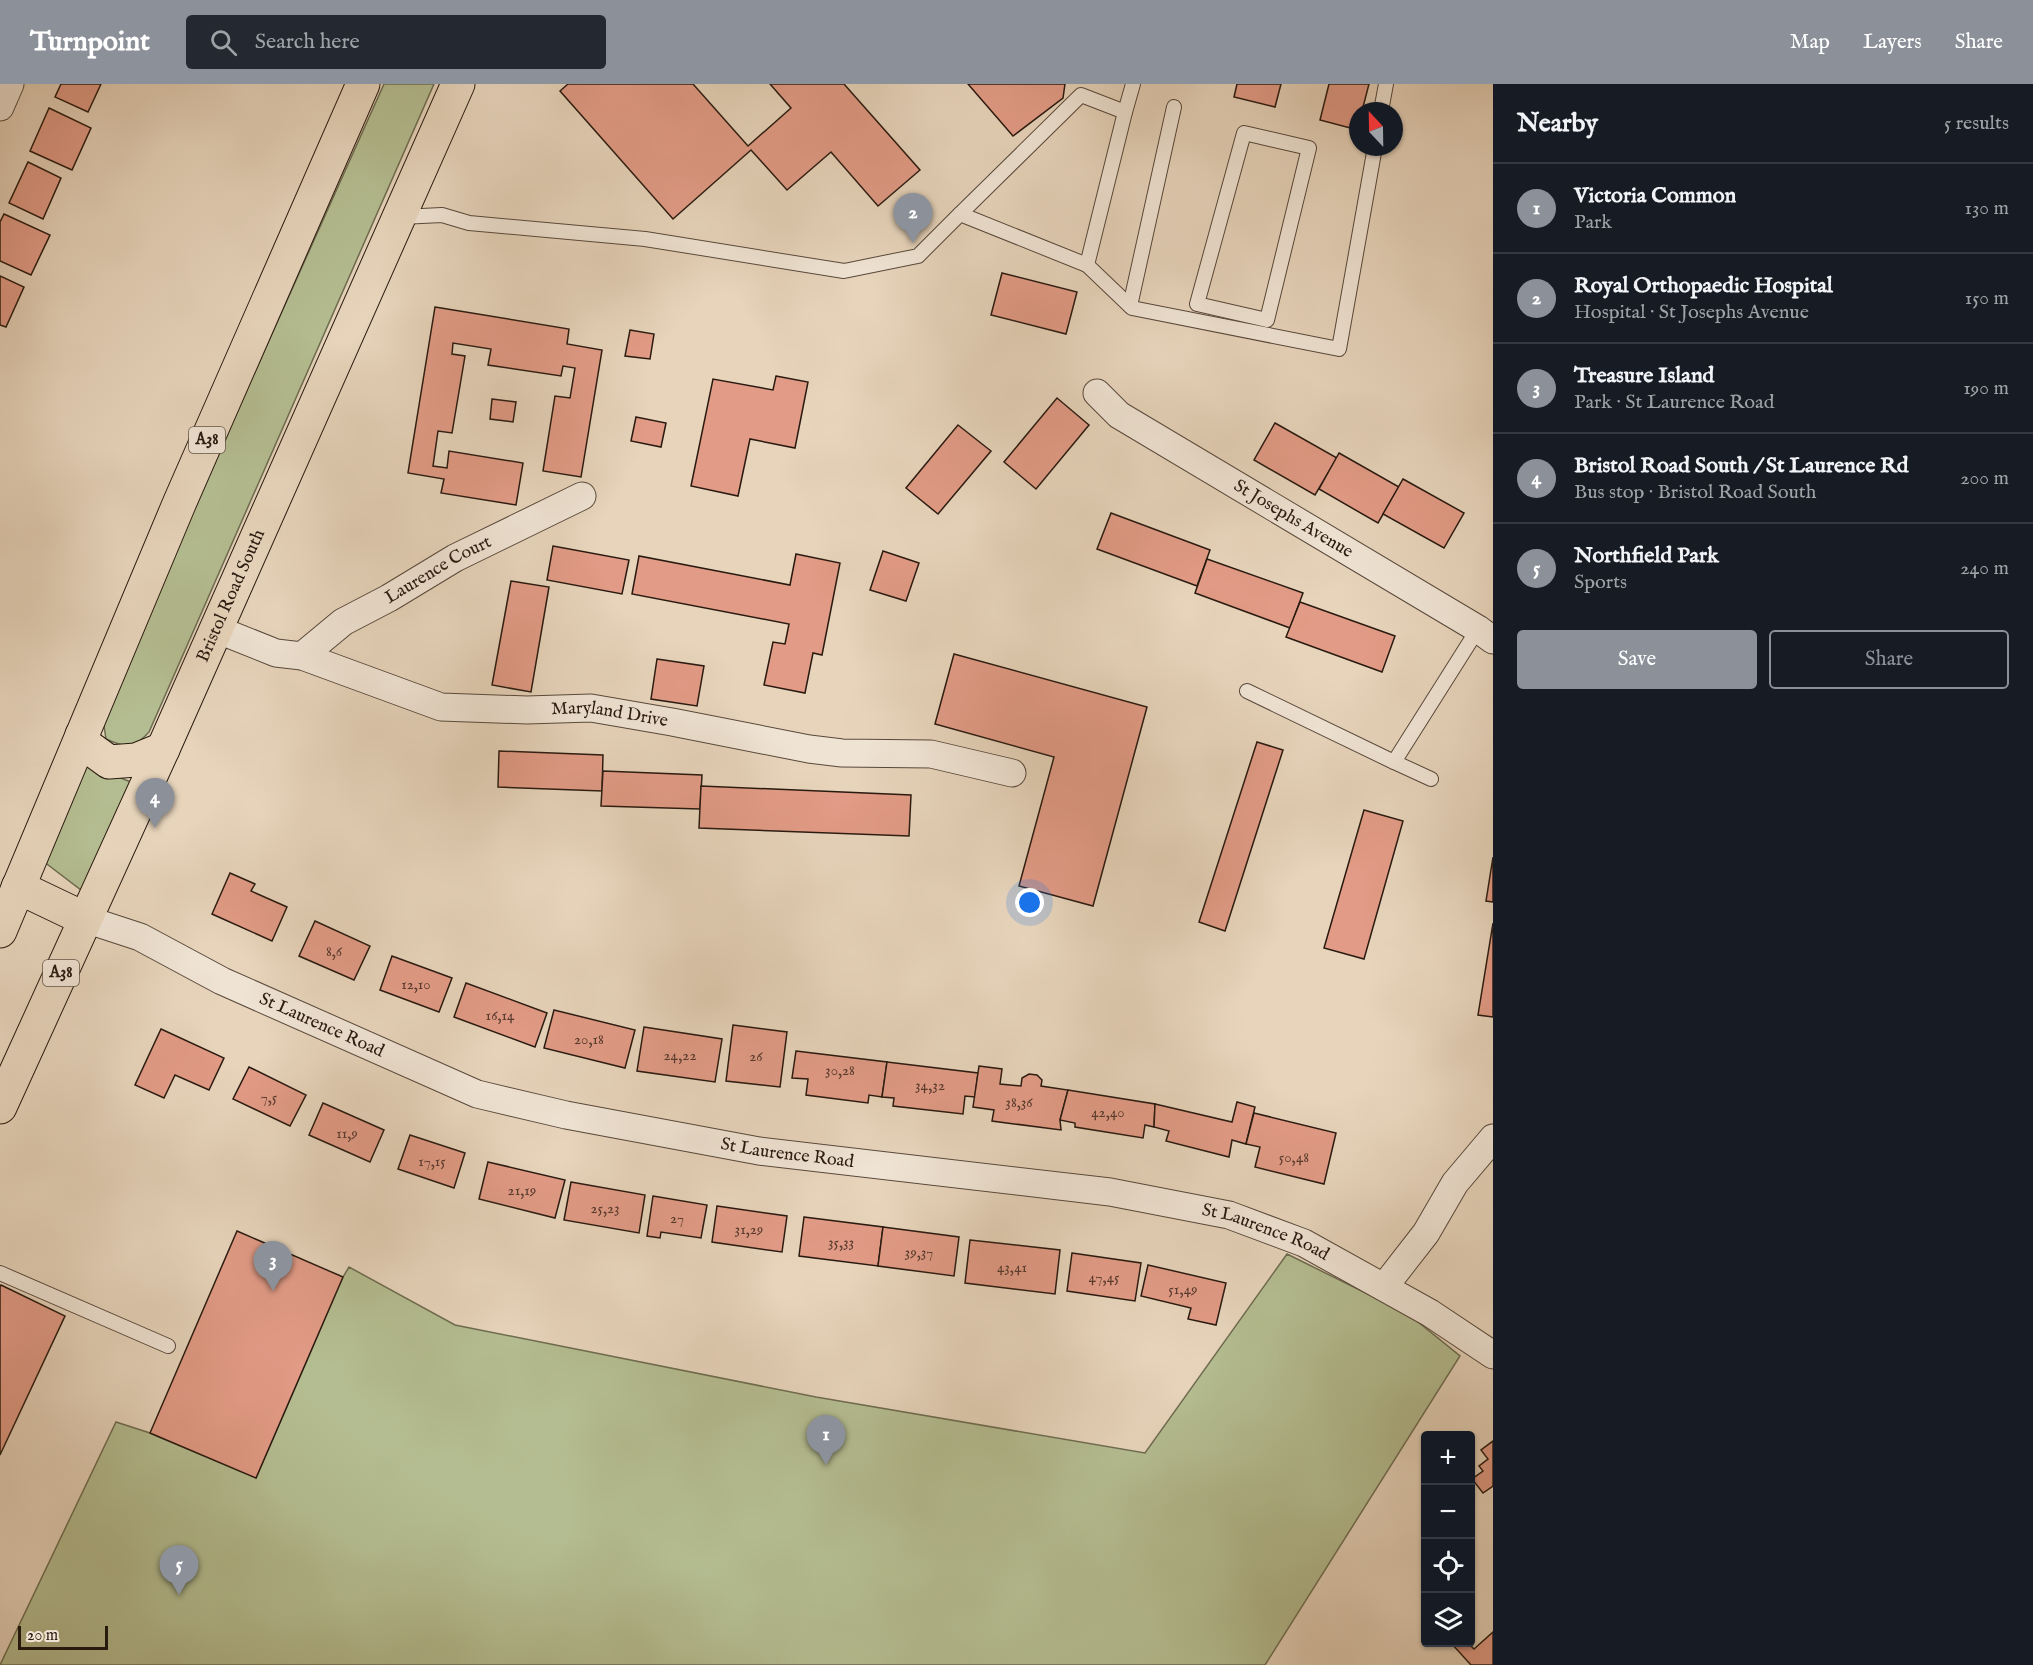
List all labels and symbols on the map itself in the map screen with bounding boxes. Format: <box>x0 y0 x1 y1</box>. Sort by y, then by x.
north arrow <box>1349 102 1403 156</box>
pin: 2 <box>894 194 932 243</box>
road number: A38 <box>189 427 225 453</box>
street label: St Josephs Avenue <box>1229 474 1357 563</box>
street label: Bristol Road South <box>191 525 271 666</box>
street label: Laurence Court <box>381 530 495 609</box>
street label: Maryland Drive <box>551 696 670 733</box>
pin: 4 <box>136 778 174 828</box>
your location <box>1015 888 1044 917</box>
house number: 8,6 <box>326 942 343 961</box>
road number: A38 <box>43 960 79 986</box>
house number: 12,10 <box>401 975 431 994</box>
street label: St Laurence Road <box>256 987 388 1063</box>
house number: 16,14 <box>486 1006 515 1025</box>
house number: 20,18 <box>574 1030 604 1049</box>
house number: 24,22 <box>664 1046 696 1065</box>
house number: 26 <box>749 1047 763 1066</box>
house number: 30,28 <box>825 1061 855 1080</box>
house number: 34,32 <box>915 1076 945 1095</box>
house number: 7,5 <box>261 1088 278 1107</box>
house number: 38,36 <box>1005 1093 1033 1112</box>
house number: 42,40 <box>1091 1103 1125 1122</box>
house number: 11,9 <box>336 1124 358 1143</box>
street label: St Laurence Road <box>719 1133 856 1174</box>
house number: 50,48 <box>1279 1148 1309 1167</box>
house number: 17,15 <box>418 1152 446 1171</box>
house number: 21,19 <box>508 1181 536 1200</box>
house number: 25,23 <box>590 1199 620 1218</box>
street label: St Laurence Road <box>1200 1199 1333 1266</box>
house number: 27 <box>670 1209 684 1228</box>
house number: 31,29 <box>735 1220 763 1239</box>
house number: 35,33 <box>828 1233 854 1252</box>
pin: 3 <box>254 1242 292 1291</box>
house number: 39,37 <box>905 1243 933 1262</box>
house number: 43,41 <box>997 1258 1027 1277</box>
house number: 47,45 <box>1089 1268 1120 1287</box>
house number: 51,49 <box>1168 1280 1198 1299</box>
pin: 1 <box>806 1416 846 1465</box>
pin: 5 <box>160 1546 198 1595</box>
scale bar <box>18 1623 108 1650</box>

